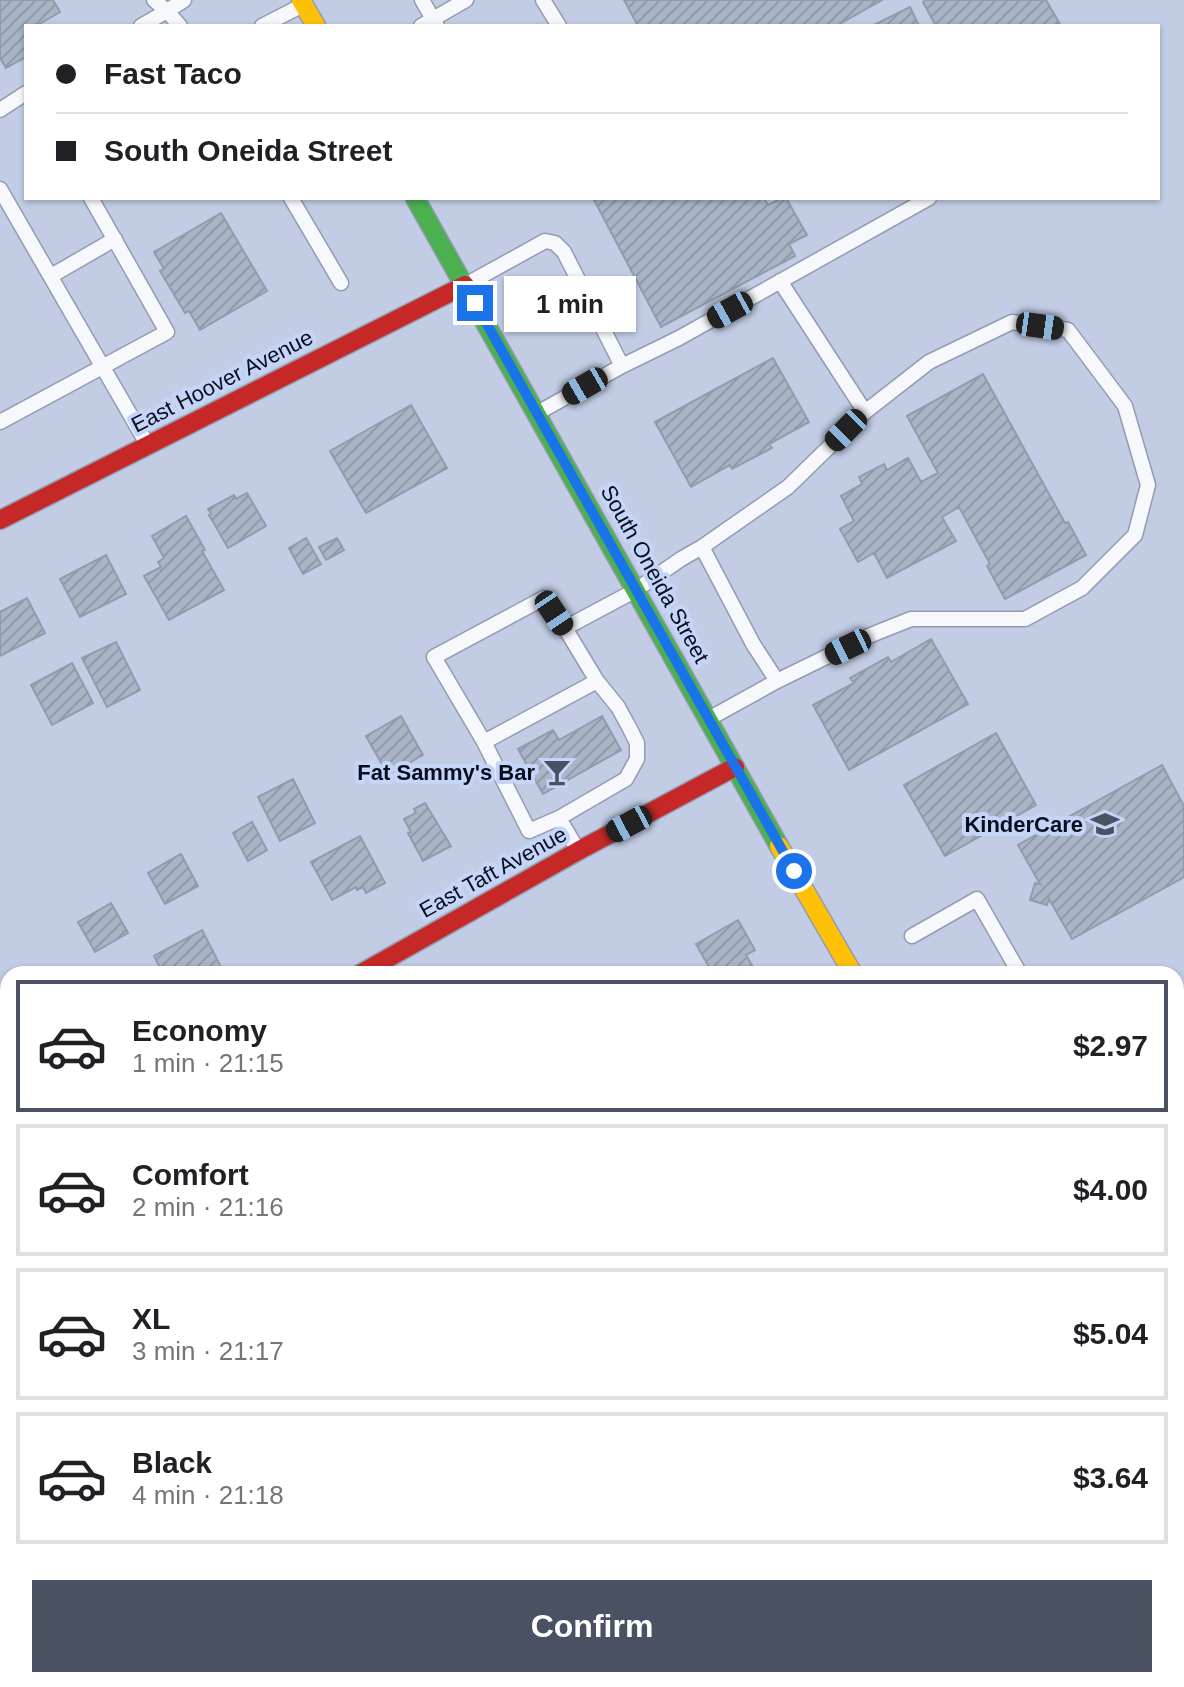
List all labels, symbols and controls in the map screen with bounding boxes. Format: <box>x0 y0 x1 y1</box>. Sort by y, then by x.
text: Fast Taco <box>104 57 242 90</box>
text: South Oneida Street <box>104 134 392 167</box>
callout: 1 min <box>503 275 635 331</box>
route end <box>457 285 493 321</box>
car <box>703 288 757 332</box>
text: 1 min <box>536 289 604 319</box>
car <box>1015 311 1065 341</box>
street label: East Hoover Avenue <box>127 324 317 438</box>
car <box>558 364 612 408</box>
car <box>821 405 871 455</box>
street label: South Oneida Street <box>596 481 714 667</box>
car <box>531 586 577 640</box>
car <box>821 626 875 668</box>
bar icon: Fat Sammy's Bar <box>542 757 572 787</box>
place label: Fat Sammy's Bar <box>357 760 535 785</box>
car <box>602 802 656 846</box>
school or university icon: KinderCare <box>1090 809 1120 839</box>
place label: KinderCare <box>964 812 1083 837</box>
street label: East Taft Avenue <box>415 821 571 923</box>
route start <box>776 853 812 889</box>
icon: car <box>36 1010 108 1082</box>
text: Economy <box>132 1014 267 1047</box>
text: $2.97 <box>1073 1029 1148 1062</box>
text: 1 min · 21:15 <box>132 1048 284 1078</box>
icon: car <box>36 1154 108 1226</box>
text: Comfort <box>132 1158 249 1191</box>
text: $4.00 <box>1073 1173 1148 1206</box>
text: 2 min · 21:16 <box>132 1192 284 1222</box>
icon: car <box>36 1298 108 1370</box>
text: XL <box>132 1302 170 1335</box>
text: $5.04 <box>1073 1317 1148 1350</box>
text: 3 min · 21:17 <box>132 1336 284 1366</box>
icon: car <box>36 1442 108 1514</box>
text: Black <box>132 1446 212 1479</box>
text: $3.64 <box>1073 1461 1148 1494</box>
text: 4 min · 21:18 <box>132 1480 284 1510</box>
button: Confirm <box>32 1580 1152 1672</box>

